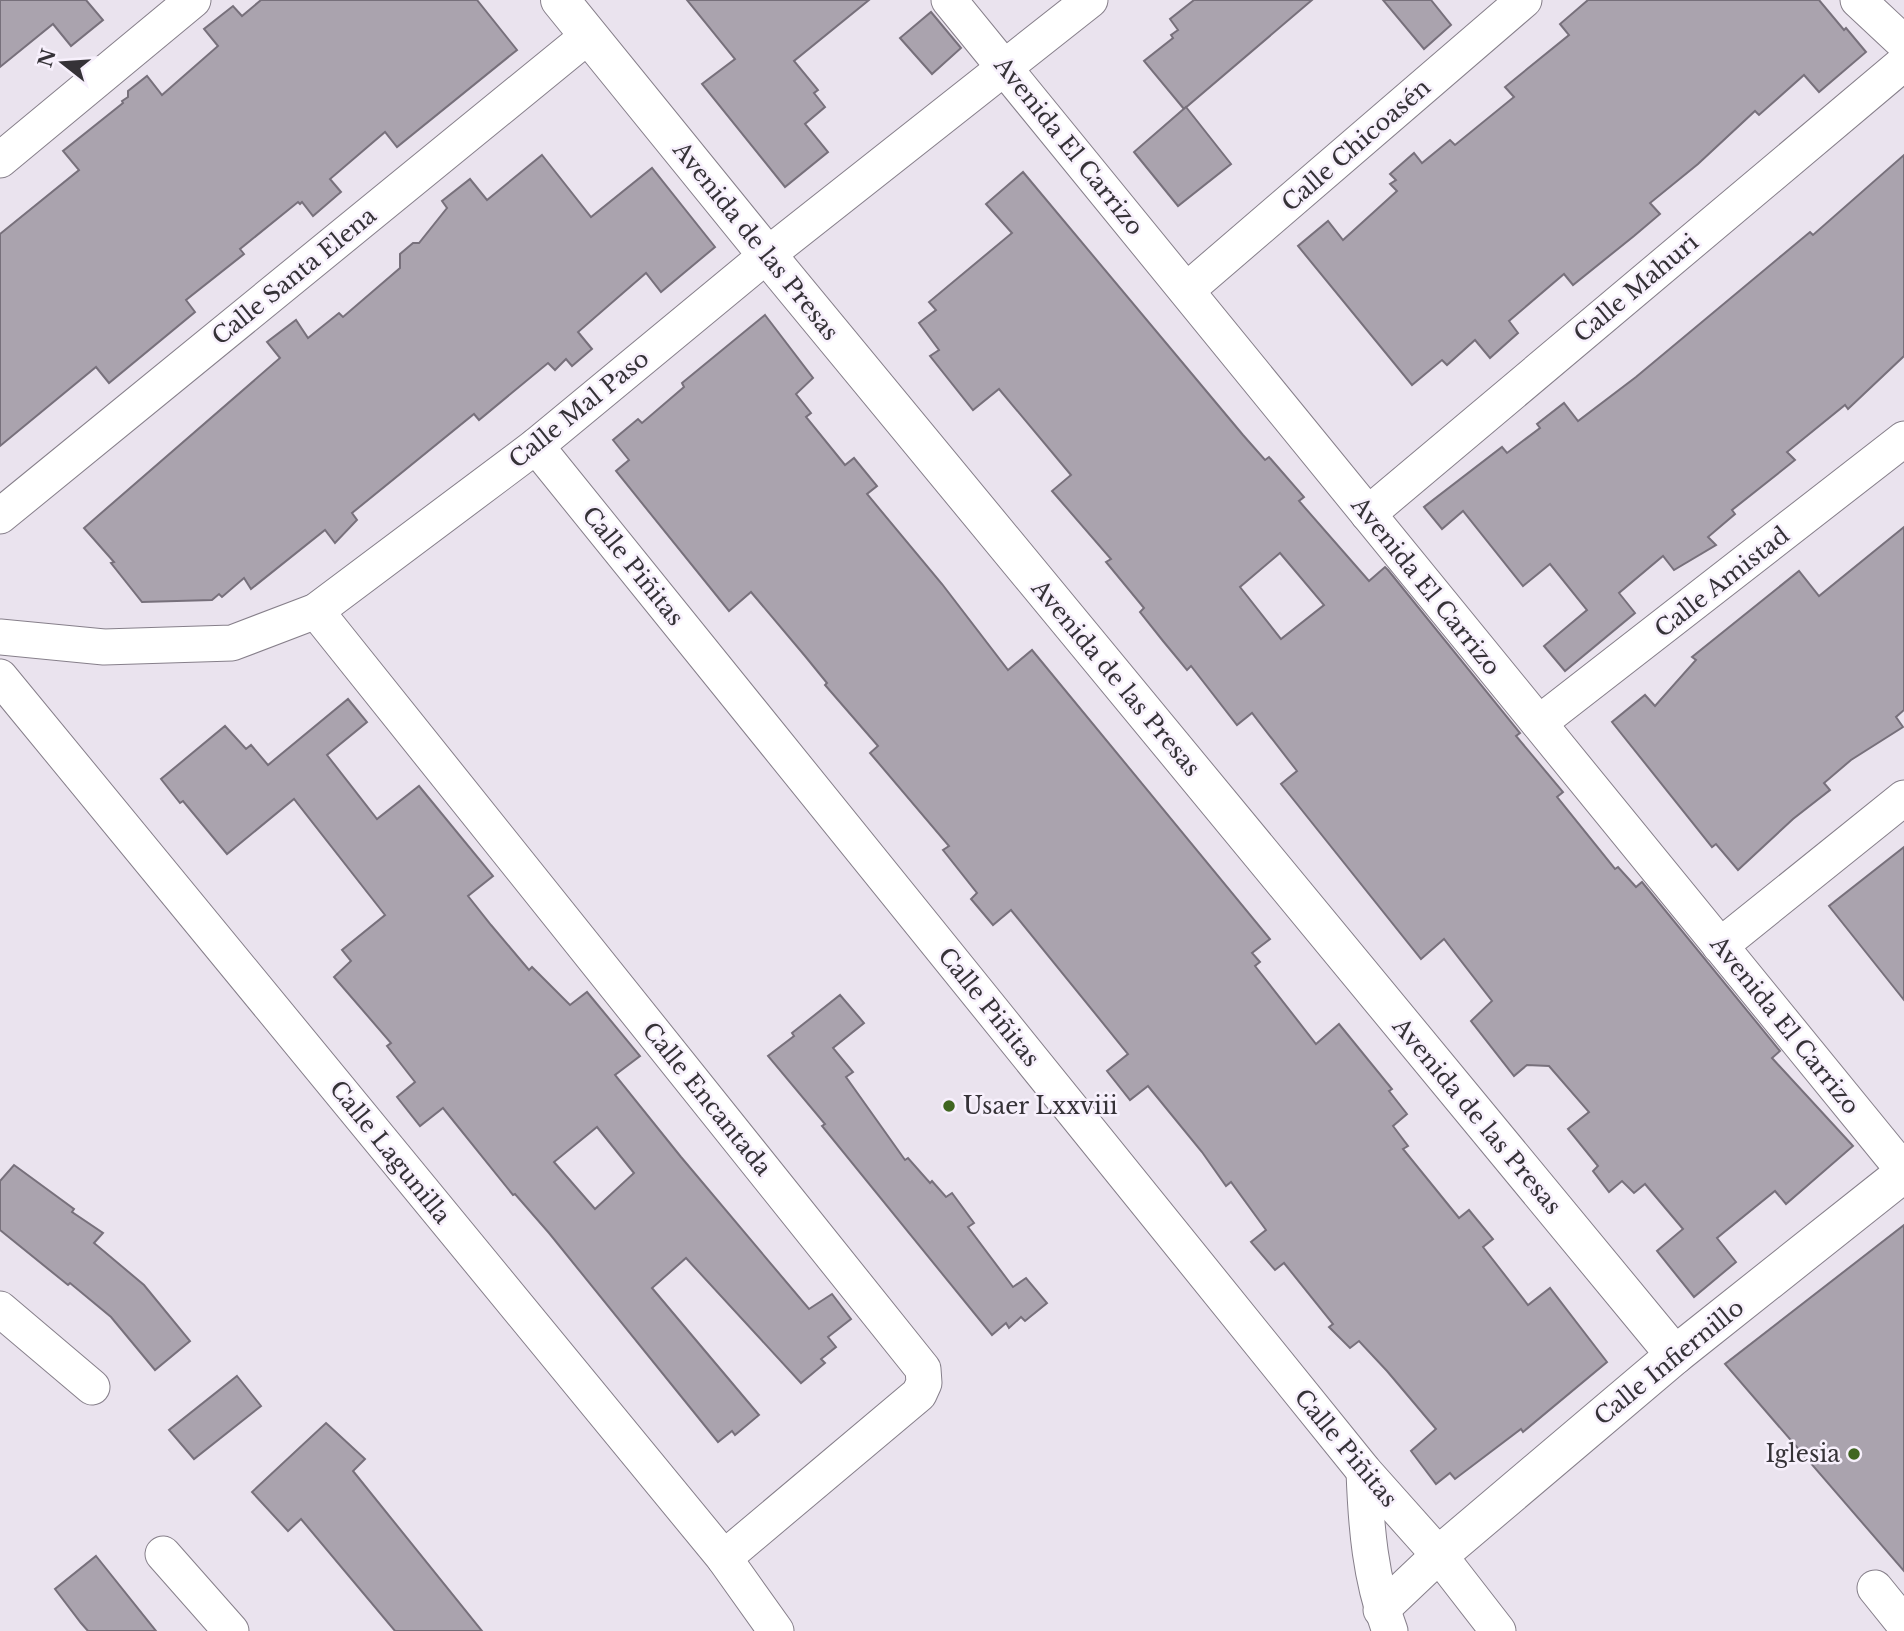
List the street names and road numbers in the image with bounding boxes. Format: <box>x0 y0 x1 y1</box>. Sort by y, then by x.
street label: Avenida El Carrizo <box>988 51 1149 241</box>
street label: Calle Chicoasén <box>1276 73 1436 217</box>
street label: Avenida de las Presas <box>667 135 845 346</box>
street label: Calle Santa Elena <box>206 201 382 351</box>
street label: Calle Mahuri <box>1568 228 1704 348</box>
street label: Calle Mal Paso <box>504 344 654 474</box>
street label: Avenida El Carrizo <box>1345 491 1506 681</box>
street label: Calle Piñitas <box>576 501 690 631</box>
street label: Calle Amistad <box>1649 521 1795 643</box>
street label: Avenida de las Presas <box>1025 573 1206 782</box>
street label: Avenida El Carrizo <box>1704 930 1865 1120</box>
street label: Calle Piñitas <box>932 942 1046 1072</box>
street label: Avenida de las Presas <box>1386 1011 1567 1220</box>
street label: Calle Encantada <box>637 1017 778 1181</box>
street label: Calle Lagunilla <box>324 1075 456 1229</box>
street label: Calle Infiernillo <box>1589 1293 1749 1431</box>
street label: Calle Piñitas <box>1289 1383 1403 1513</box>

